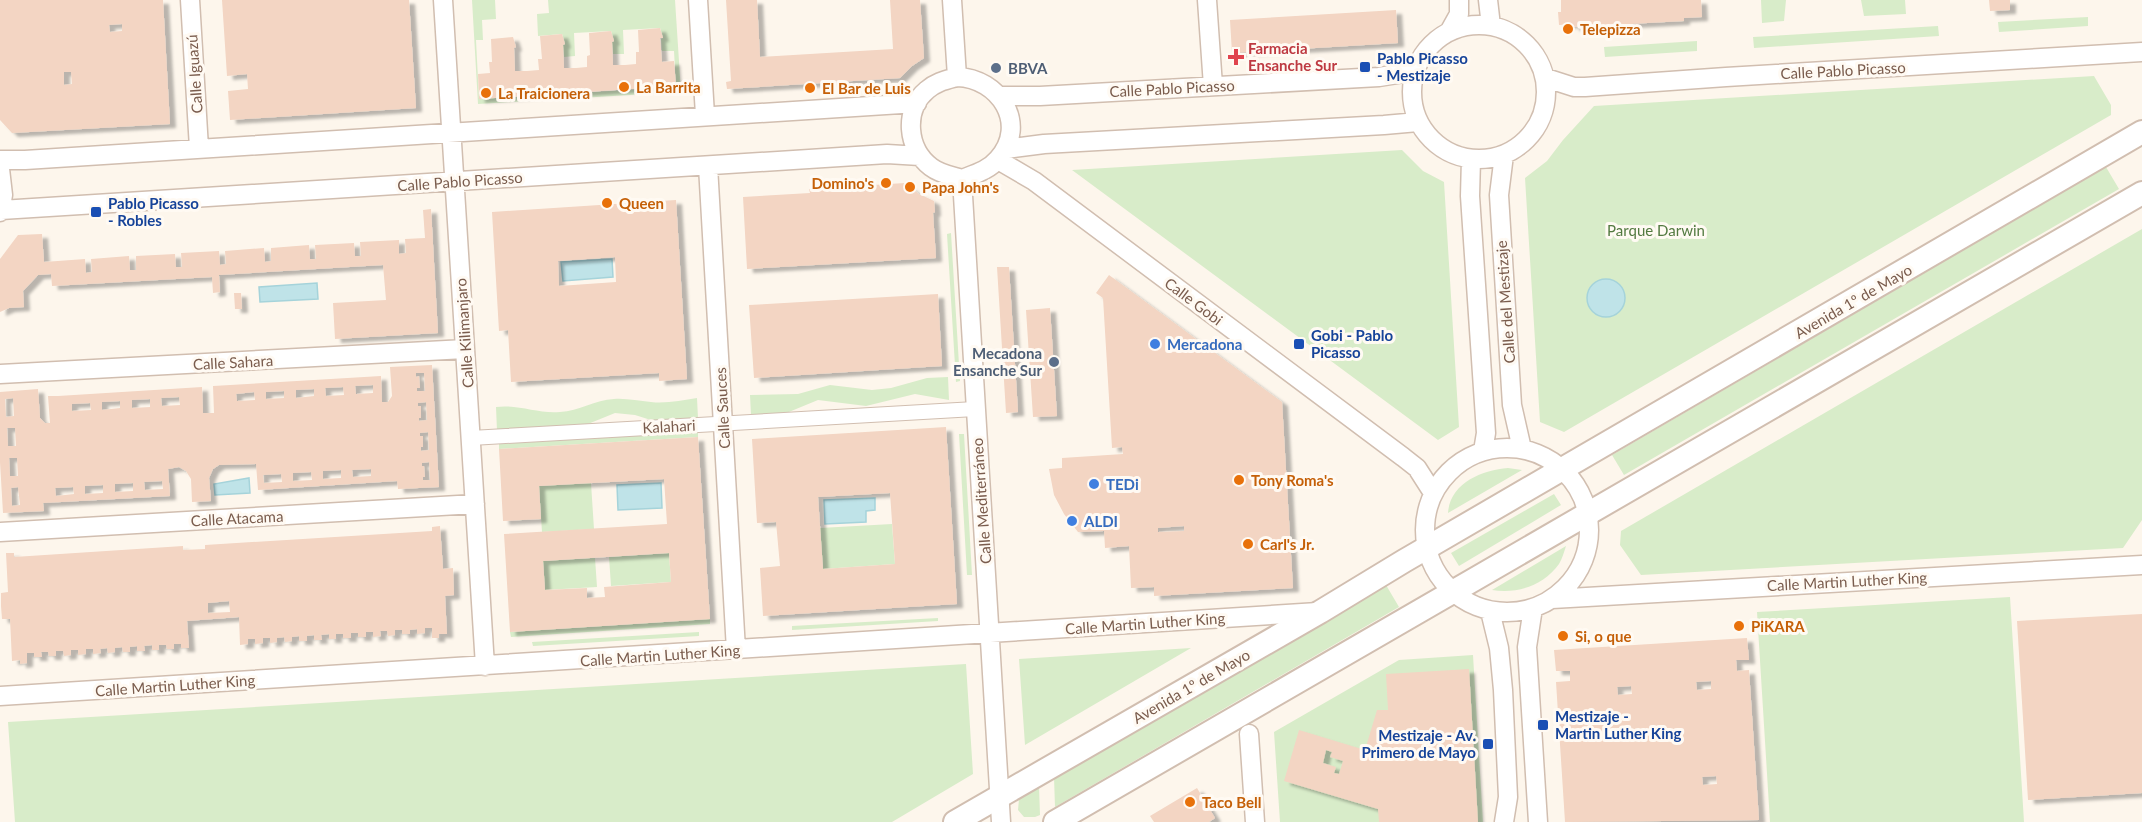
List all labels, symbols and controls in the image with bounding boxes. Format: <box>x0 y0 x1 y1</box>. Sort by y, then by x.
place label: Telepizza <box>1580 20 1641 38</box>
marker: Telepizza <box>1561 22 1575 36</box>
street label: Calle Iguazú <box>182 34 206 114</box>
place label: Farmacia Ensanche Sur <box>1248 39 1337 74</box>
place label: Pablo Picasso - Mestizaje <box>1377 49 1468 84</box>
marker: Farmacia Ensanche Sur <box>1229 50 1243 64</box>
street label: Calle Pablo Picasso <box>1780 58 1906 82</box>
place label: BBVA <box>1008 59 1048 77</box>
marker: Pablo Picasso - Mestizaje <box>1358 60 1372 74</box>
marker: BBVA <box>989 61 1003 75</box>
street label: Calle Pablo Picasso <box>1109 76 1235 100</box>
place label: La Barrita <box>636 78 701 96</box>
place label: El Bar de Luis <box>822 79 911 97</box>
marker: La Barrita <box>617 80 631 94</box>
marker: El Bar de Luis <box>803 81 817 95</box>
place label: La Traicionera <box>498 84 590 102</box>
marker: La Traicionera <box>479 86 493 100</box>
street label: Calle Pablo Picasso <box>397 168 523 194</box>
place label: Domino's <box>811 174 874 192</box>
marker: Domino's <box>879 176 893 190</box>
place label: Papa John's <box>922 178 1000 196</box>
marker: Papa John's <box>903 180 917 194</box>
place label: Pablo Picasso - Robles <box>108 194 199 229</box>
place label: Queen <box>619 194 664 212</box>
marker: Queen <box>600 196 614 210</box>
marker: Pablo Picasso - Robles <box>89 205 103 219</box>
park label: Parque Darwin <box>1607 221 1705 239</box>
street label: Calle del Mestizaje <box>1492 240 1518 364</box>
street label: Avenida 1º de Mayo <box>1791 260 1915 342</box>
street label: Calle Gobi <box>1162 273 1226 329</box>
street label: Calle Kilimanjaro <box>451 278 477 388</box>
place label: Gobi - Pablo Picasso <box>1311 326 1394 361</box>
place label: Mercadona <box>1167 335 1242 353</box>
marker: Mercadona <box>1148 337 1162 351</box>
marker: Gobi - Pablo Picasso <box>1292 337 1306 351</box>
place label: Mecadona Ensanche Sur <box>953 344 1042 379</box>
street label: Calle Sahara <box>192 351 274 373</box>
marker: Mecadona Ensanche Sur <box>1047 355 1061 369</box>
street label: Calle Sauces <box>711 367 733 449</box>
street label: Kalahari <box>642 416 696 436</box>
street label: Calle Mediterráneo <box>968 437 994 565</box>
place label: Tony Roma's <box>1251 471 1334 489</box>
marker: Tony Roma's <box>1232 473 1246 487</box>
place label: TEDi <box>1106 475 1139 493</box>
marker: TEDi <box>1087 477 1101 491</box>
street label: Calle Atacama <box>190 507 284 529</box>
place label: ALDI <box>1083 512 1118 530</box>
marker: ALDI <box>1065 514 1079 528</box>
place label: Carl's Jr. <box>1260 535 1314 553</box>
marker: Carl's Jr. <box>1241 537 1255 551</box>
street label: Calle Martin Luther King <box>1766 568 1928 594</box>
street label: Calle Martin Luther King <box>1064 608 1226 638</box>
place label: PiKARA <box>1751 617 1805 635</box>
marker: PiKARA <box>1732 619 1746 633</box>
place label: Si, o que <box>1575 627 1631 645</box>
marker: Si, o que <box>1556 629 1570 643</box>
street label: Calle Martin Luther King <box>579 640 741 670</box>
street label: Avenida 1º de Mayo <box>1129 645 1253 727</box>
street label: Calle Martin Luther King <box>94 670 256 700</box>
place label: Mestizaje - Martin Luther King <box>1555 707 1681 742</box>
marker: Mestizaje - Martin Luther King <box>1536 718 1550 732</box>
place label: Mestizaje - Av. Primero de Mayo <box>1361 726 1476 761</box>
marker: Mestizaje - Av. Primero de Mayo <box>1481 737 1495 751</box>
place label: Taco Bell <box>1202 793 1262 811</box>
marker: Taco Bell <box>1183 795 1197 809</box>

